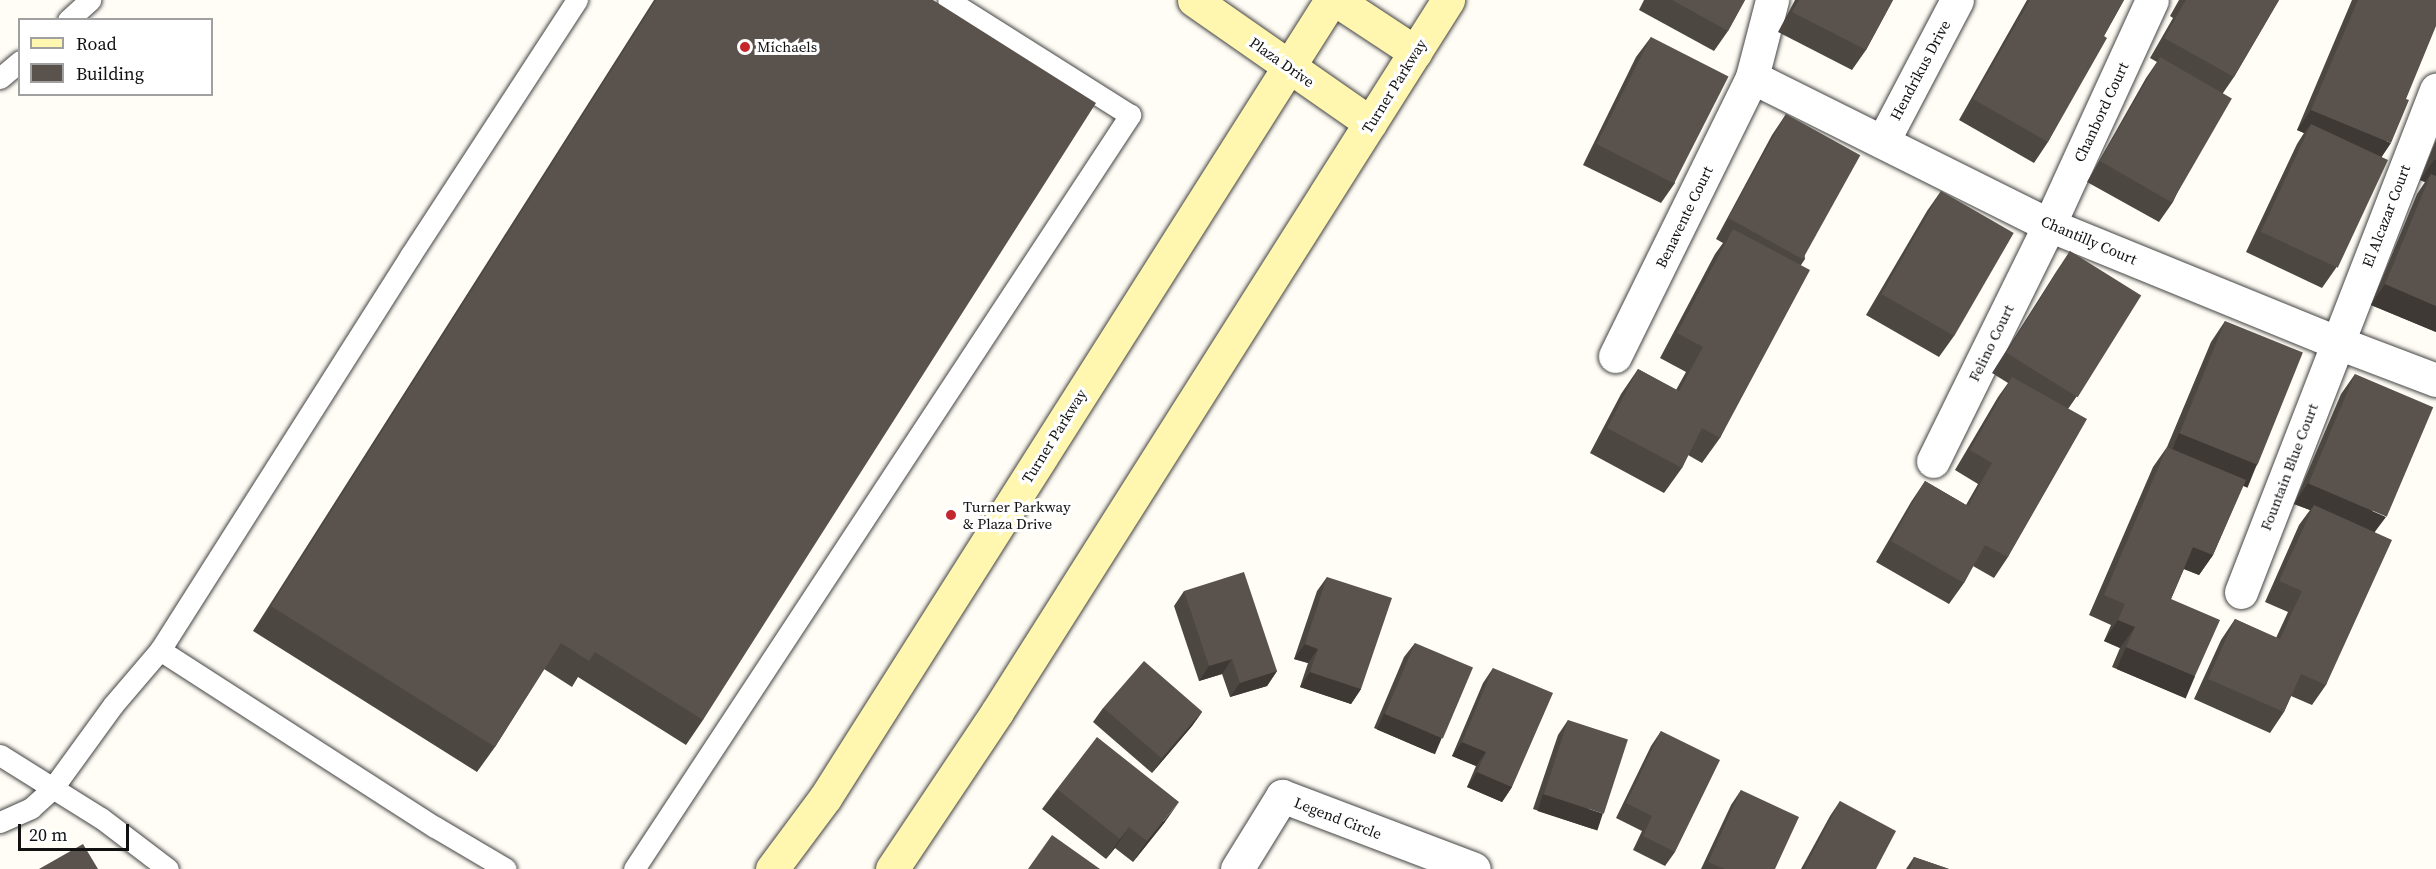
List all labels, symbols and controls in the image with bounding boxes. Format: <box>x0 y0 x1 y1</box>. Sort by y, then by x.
street label: Hendrikus Drive <box>1886 17 1954 123</box>
legend <box>18 18 213 96</box>
text: Road <box>76 31 117 56</box>
street label: Plaza Drive <box>1246 33 1318 91</box>
street label: Turner Parkway <box>1358 36 1430 136</box>
place label: Michaels <box>757 38 817 56</box>
marker: Michaels <box>738 40 752 54</box>
street label: Chanbord Court <box>2070 59 2132 165</box>
text: Building <box>76 61 144 86</box>
street label: El Alcazar Court <box>2358 162 2414 270</box>
street label: Benavente Court <box>1652 163 1716 271</box>
street label: Chantilly Court <box>2038 212 2140 268</box>
street label: Felino Court <box>1965 302 2017 384</box>
street label: Turner Parkway <box>1018 386 1090 486</box>
street label: Fountain Blue Court <box>2256 401 2322 533</box>
place label: Turner Parkway & Plaza Drive <box>963 497 1071 532</box>
marker: Turner Parkway & Plaza Drive <box>944 508 958 522</box>
street label: Legend Circle <box>1292 793 1384 843</box>
scale bar <box>21 812 132 850</box>
text: 20 m <box>29 822 67 847</box>

